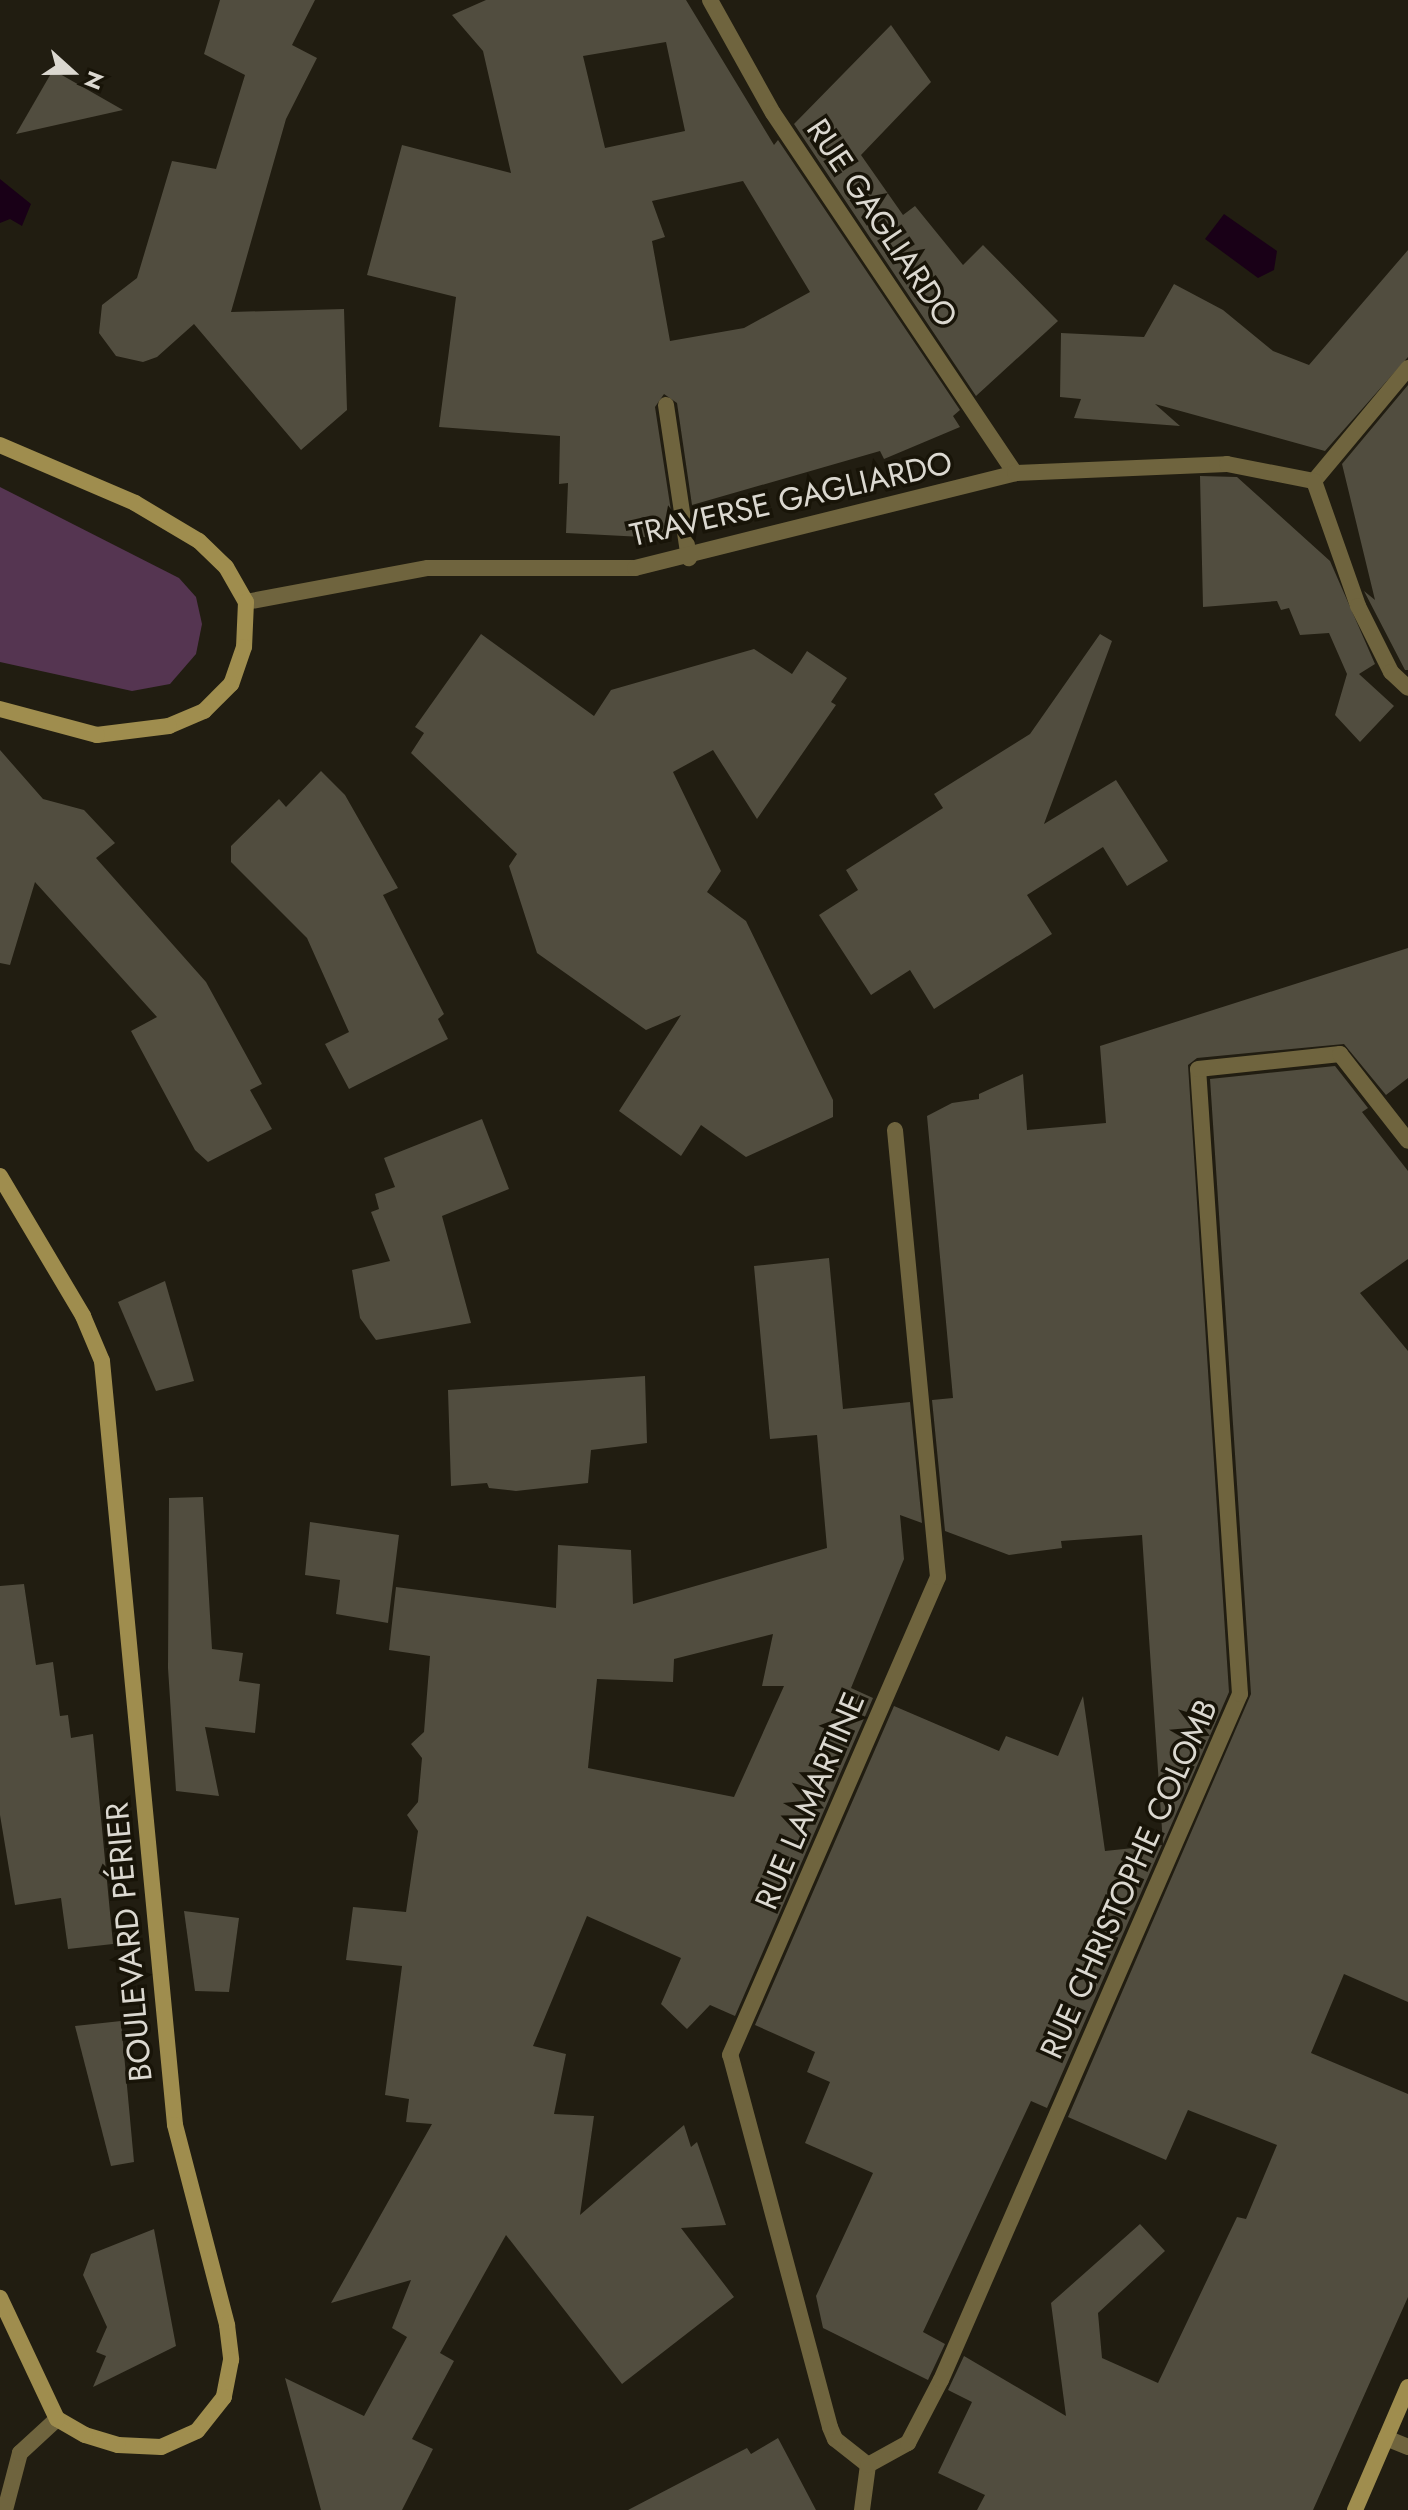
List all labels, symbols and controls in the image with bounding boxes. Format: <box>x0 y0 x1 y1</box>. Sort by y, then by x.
north arrow <box>32 32 112 112</box>
text: N <box>76 67 112 94</box>
street label: RUE GAGLIARDO <box>798 112 966 334</box>
street label: TRAVERSE GAGLIARDO <box>626 443 956 555</box>
street label: RUE LAMARTINE <box>747 1687 873 1915</box>
street label: RUE CHRISTOPHE COLOMB <box>1032 1693 1226 2065</box>
street label: BOULEVARD PÉRIER <box>98 1801 160 2083</box>

